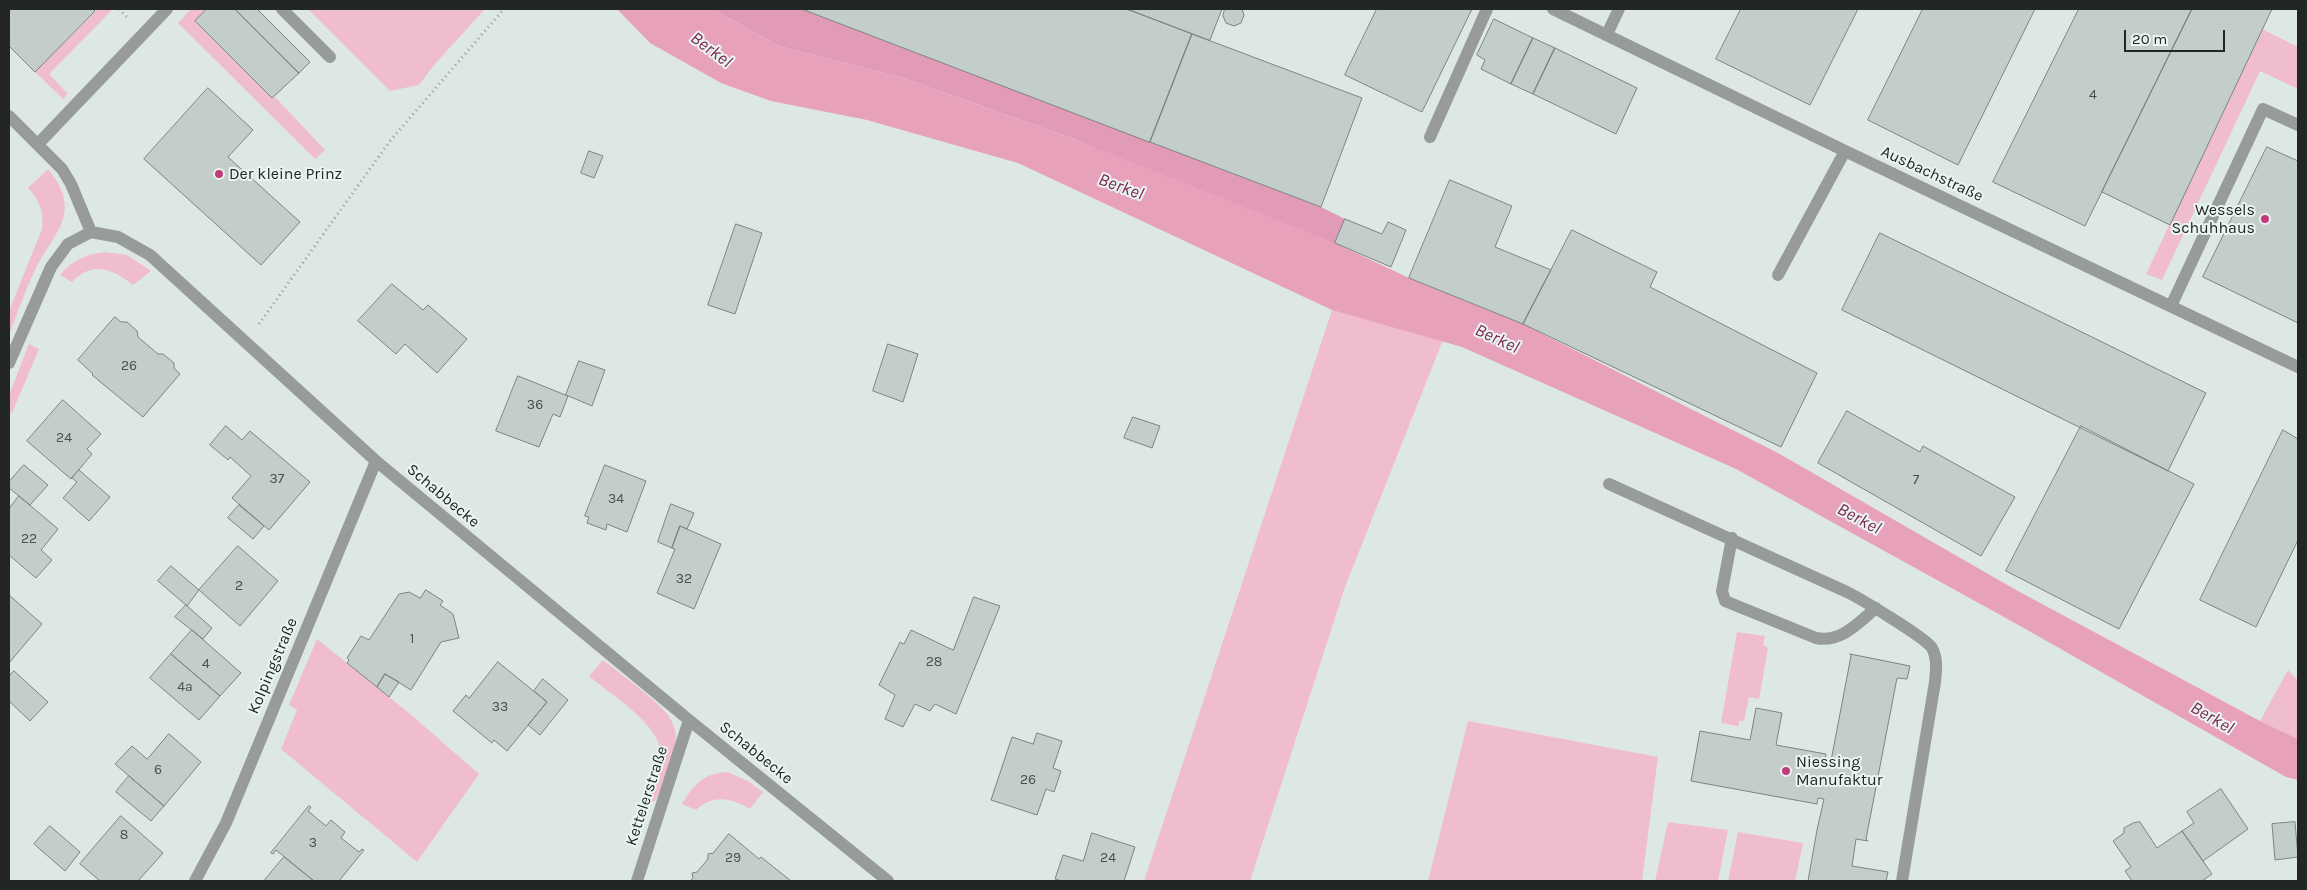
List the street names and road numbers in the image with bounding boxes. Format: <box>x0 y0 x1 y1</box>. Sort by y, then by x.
street label: Ausbachstraße <box>1878 142 1986 206</box>
street label: Schabbecke <box>403 460 483 532</box>
street label: Kolpingstraße <box>244 615 302 717</box>
street label: Schabbecke <box>715 718 797 788</box>
street label: Kettelerstraße <box>622 744 672 848</box>

